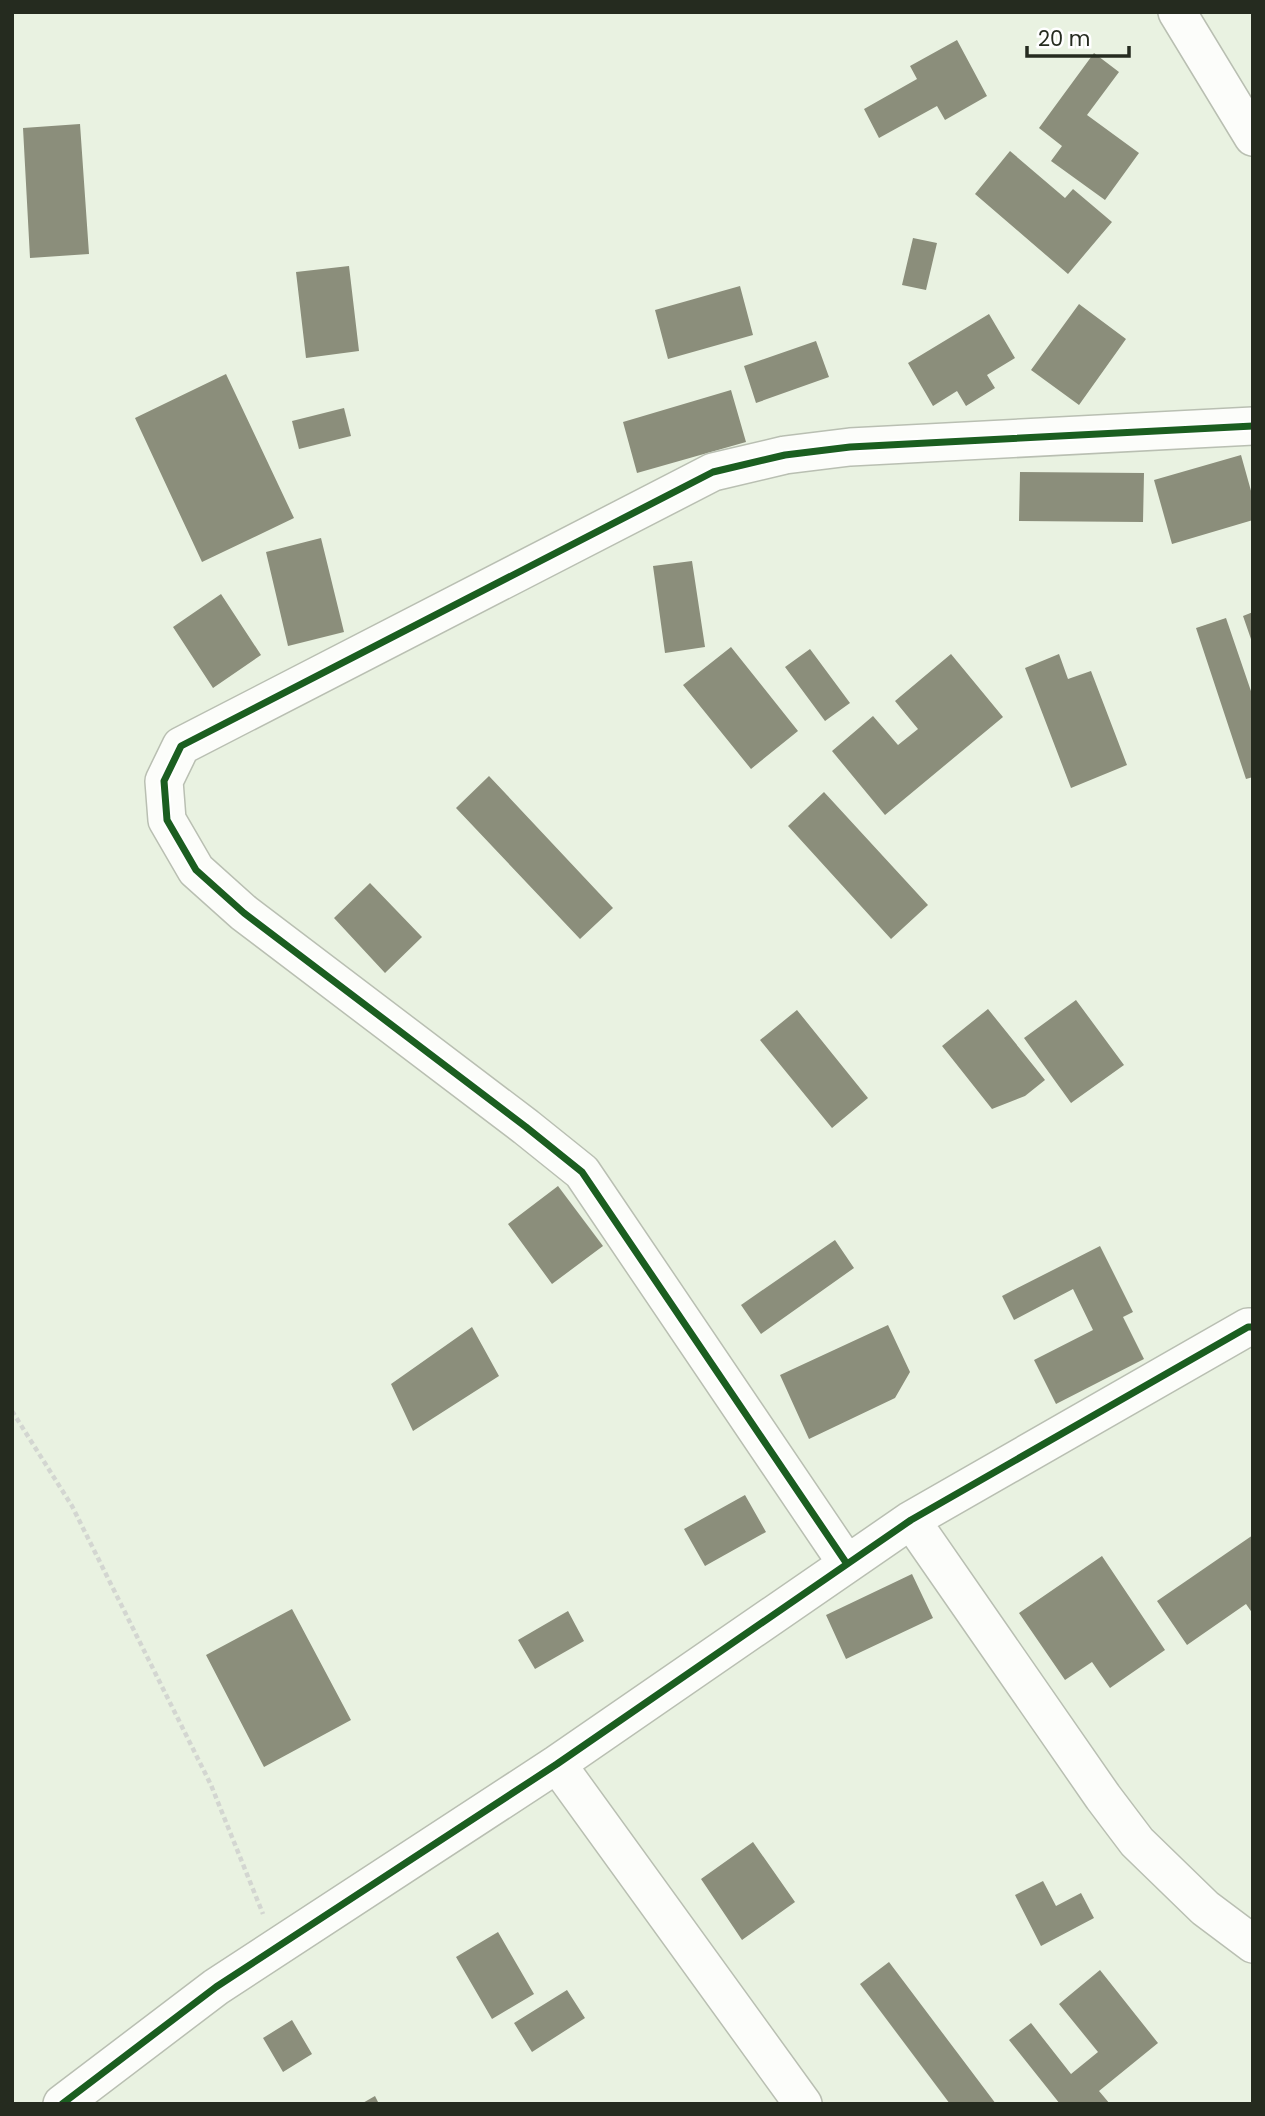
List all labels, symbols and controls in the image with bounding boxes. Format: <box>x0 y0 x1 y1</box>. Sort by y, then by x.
scale bar <box>1027 14 1128 58</box>
text: 20 m <box>1038 24 1091 53</box>

